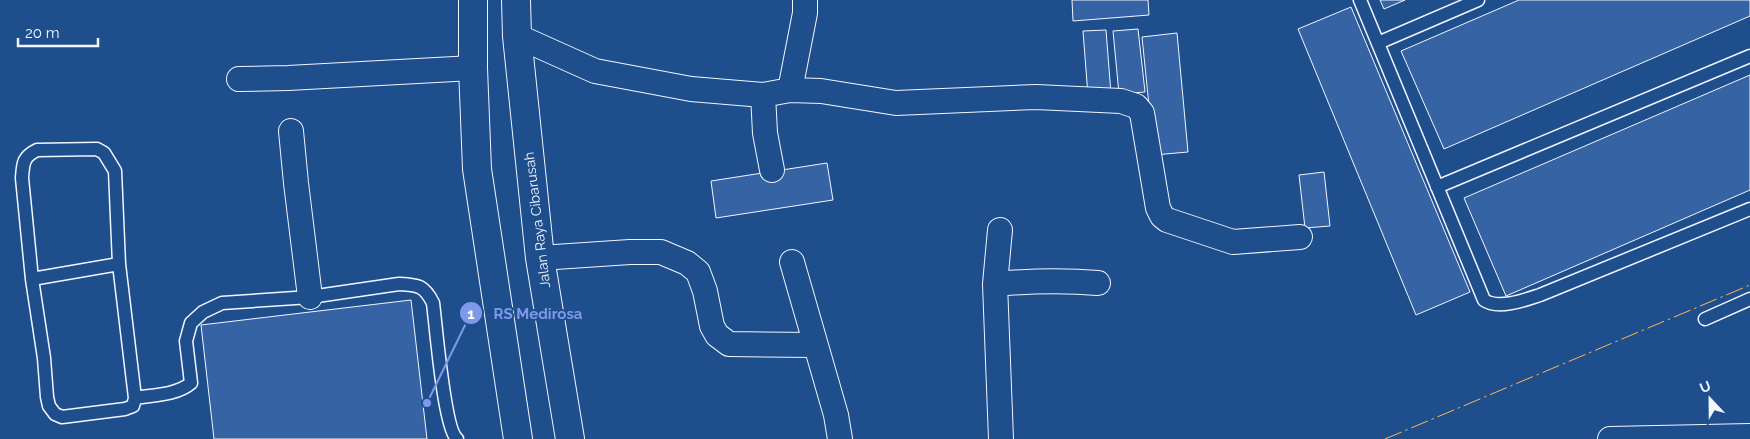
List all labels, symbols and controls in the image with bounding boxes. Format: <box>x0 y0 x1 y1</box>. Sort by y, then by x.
scale bar <box>18 15 98 47</box>
text: 20 m <box>25 24 60 42</box>
street label: Jalan Raya Cibarusah <box>521 151 553 289</box>
callout: RS Medirosa <box>459 298 593 328</box>
text: 1 <box>467 305 475 323</box>
text: RS Medirosa <box>494 305 583 323</box>
north arrow <box>1685 374 1735 424</box>
text: U <box>1697 378 1713 396</box>

